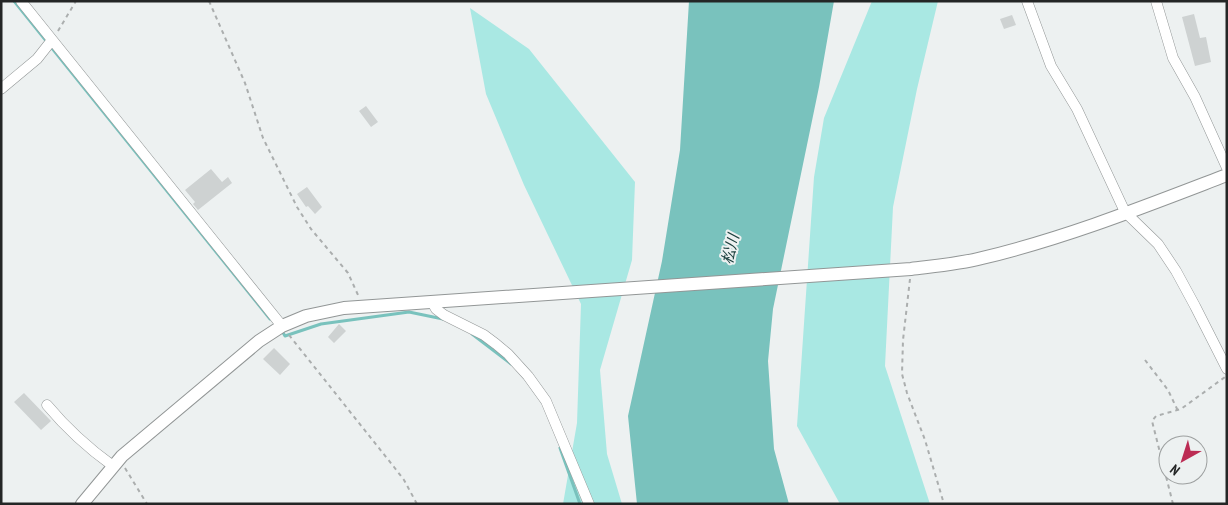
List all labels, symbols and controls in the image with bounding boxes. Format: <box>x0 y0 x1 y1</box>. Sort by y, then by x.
water label: 松川 <box>717 230 743 266</box>
north arrow <box>1158 435 1208 485</box>
text: N <box>1166 461 1183 479</box>

